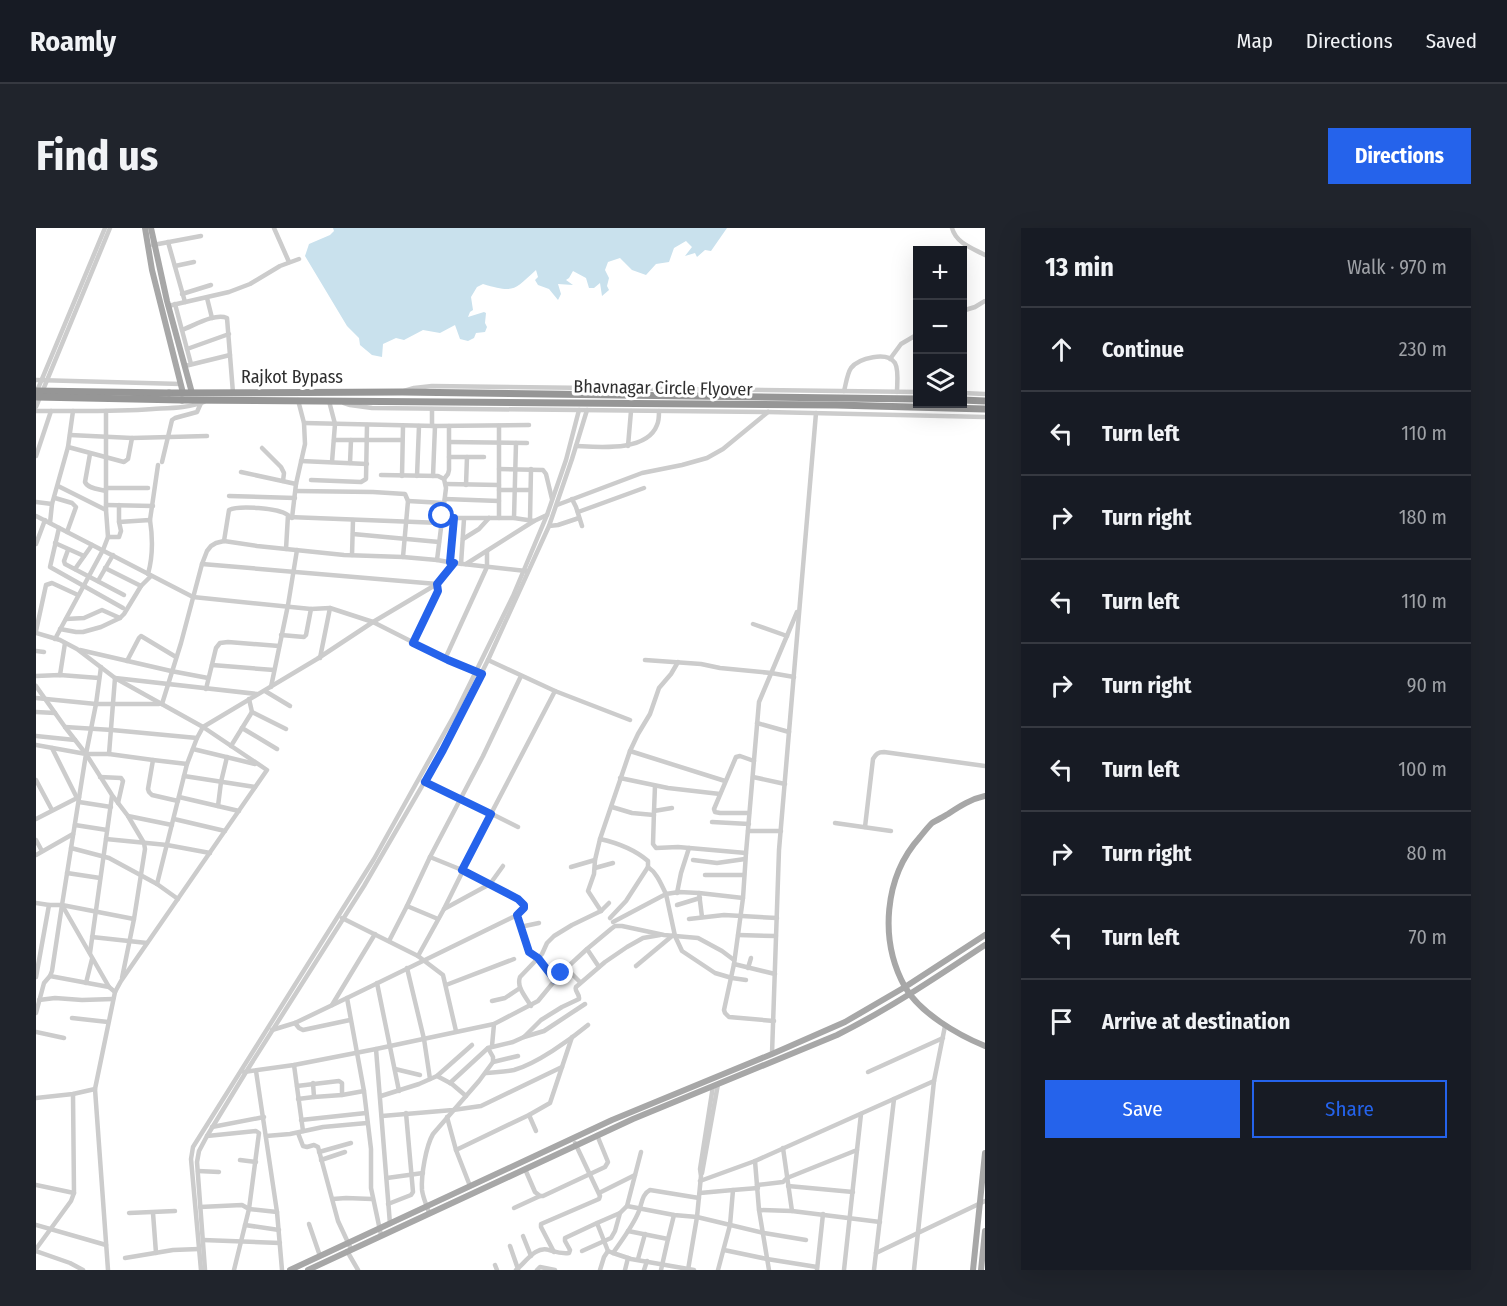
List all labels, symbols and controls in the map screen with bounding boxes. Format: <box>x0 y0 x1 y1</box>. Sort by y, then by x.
text: Roamly <box>30 25 116 58</box>
text: Map <box>1236 28 1273 54</box>
text: Directions <box>1306 28 1393 54</box>
text: Saved <box>1426 28 1477 54</box>
button: Directions <box>1328 128 1471 184</box>
text: Find us <box>36 131 158 181</box>
map controls <box>913 246 967 408</box>
button: + <box>913 246 967 300</box>
text: 13 min <box>1045 252 1114 283</box>
text: Walk · 970 m <box>1347 255 1447 279</box>
button: − <box>913 300 967 354</box>
icon: ahead <box>1045 333 1078 366</box>
text: Continue <box>1102 336 1184 363</box>
text: 230 m <box>1399 337 1447 361</box>
button: layers <box>913 354 967 408</box>
street label: Rajkot Bypass <box>241 366 343 388</box>
street label: Bhavnagar Circle Flyover <box>573 375 753 401</box>
icon: left <box>1045 417 1078 450</box>
text: Turn left <box>1102 420 1180 447</box>
text: 110 m <box>1401 421 1447 445</box>
icon: right <box>1045 501 1078 534</box>
route start <box>428 502 454 528</box>
text: Turn right <box>1102 504 1191 531</box>
text: 180 m <box>1399 505 1447 529</box>
icon: left <box>1045 585 1078 618</box>
text: Turn left <box>1102 588 1180 615</box>
text: 110 m <box>1401 589 1447 613</box>
icon: right <box>1045 669 1078 702</box>
text: Turn right <box>1102 672 1191 699</box>
text: 90 m <box>1407 673 1447 697</box>
icon: left <box>1045 753 1078 786</box>
text: Turn left <box>1102 756 1180 783</box>
text: 100 m <box>1398 757 1447 781</box>
icon: right <box>1045 837 1078 870</box>
text: Turn right <box>1102 840 1191 867</box>
text: 80 m <box>1407 841 1447 865</box>
icon: left <box>1045 921 1078 954</box>
text: Turn left <box>1102 924 1180 951</box>
text: 70 m <box>1409 925 1447 949</box>
route end <box>547 959 573 985</box>
icon: arrive <box>1045 1005 1078 1038</box>
text: Arrive at destination <box>1102 1008 1290 1035</box>
button: Save <box>1045 1080 1240 1138</box>
button: Share <box>1252 1080 1447 1138</box>

